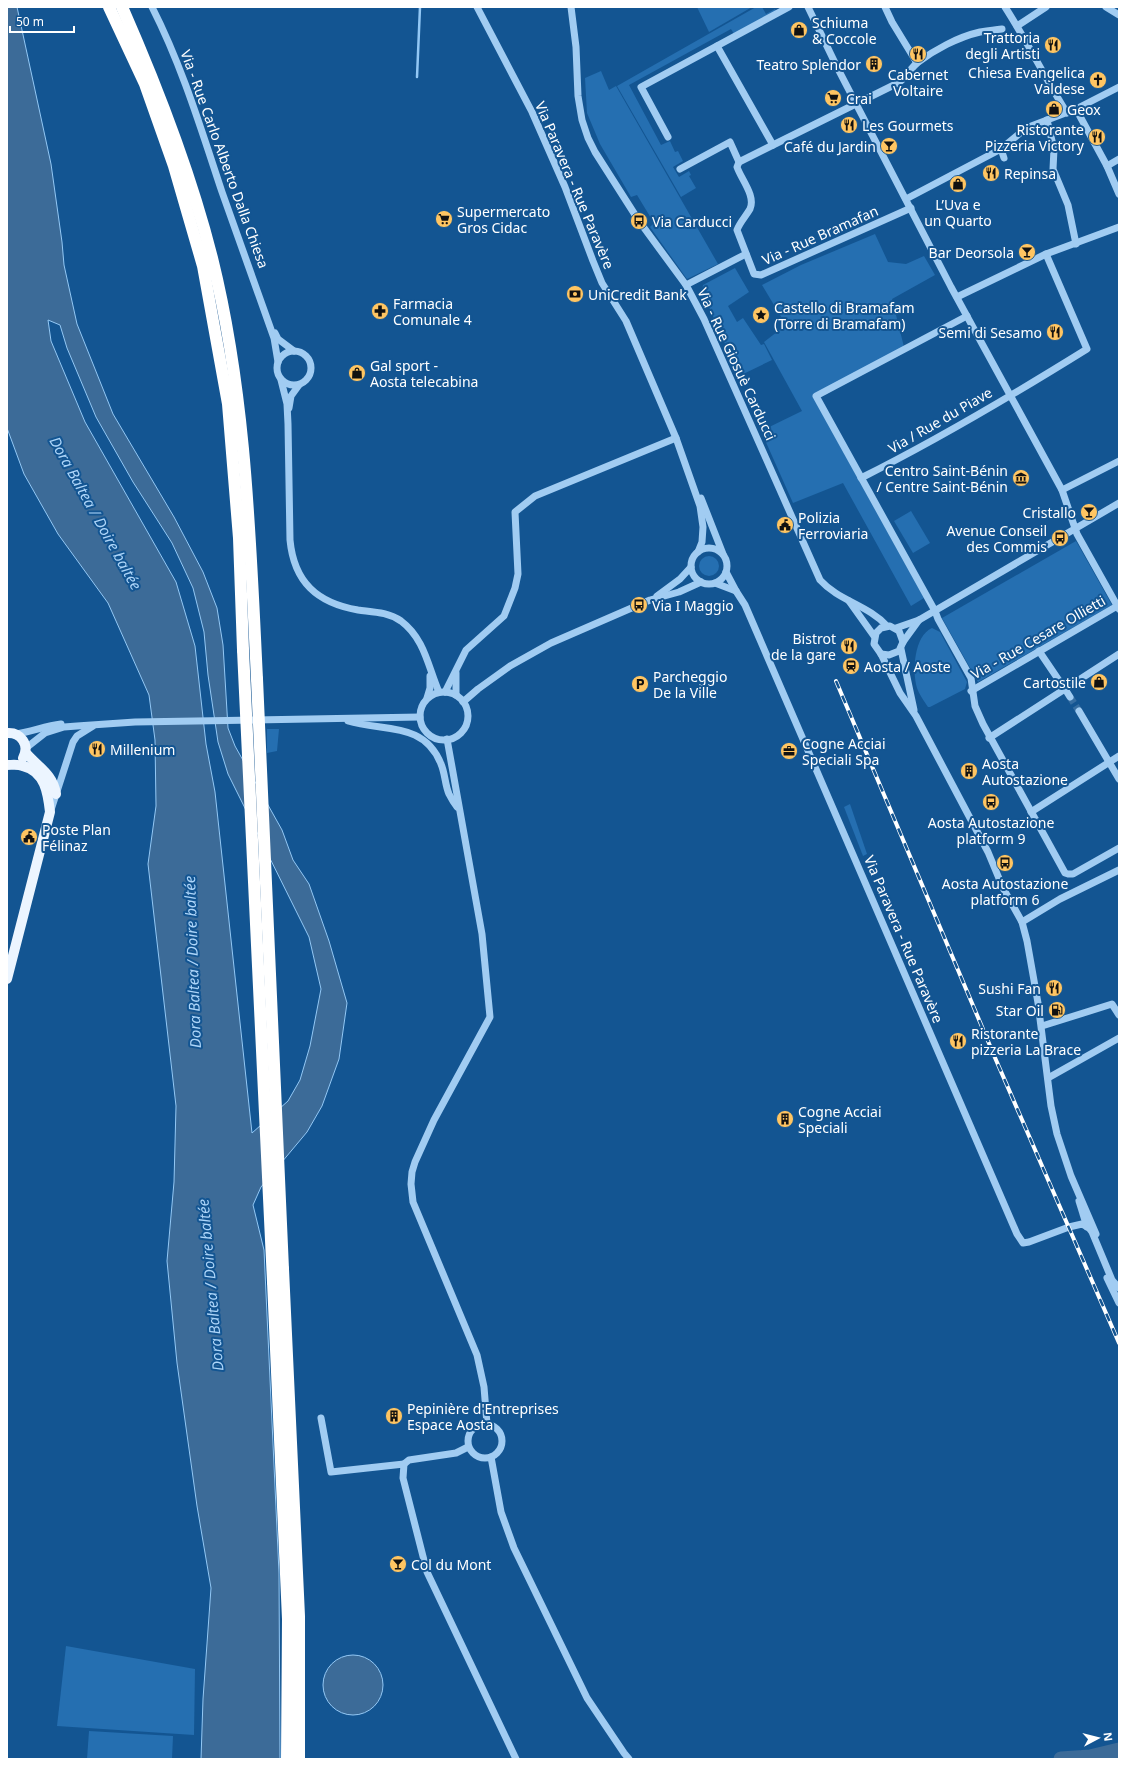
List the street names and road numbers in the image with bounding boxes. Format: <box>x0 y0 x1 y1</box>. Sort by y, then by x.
street label: Via - Rue Carlo Alberto Dalla Chiesa <box>177 47 273 271</box>
street label: Via Paravera - Rue Paravère <box>531 98 619 272</box>
street label: Via - Rue Bramafan <box>759 201 881 269</box>
street label: Via - Rue Giosuè Carducci <box>693 285 781 443</box>
street label: Via / Rue du Piave <box>885 382 996 458</box>
street label: Via - Rue Cesare Ollietti <box>967 591 1109 683</box>
street label: Via Paravera - Rue Paravère <box>860 852 948 1026</box>

